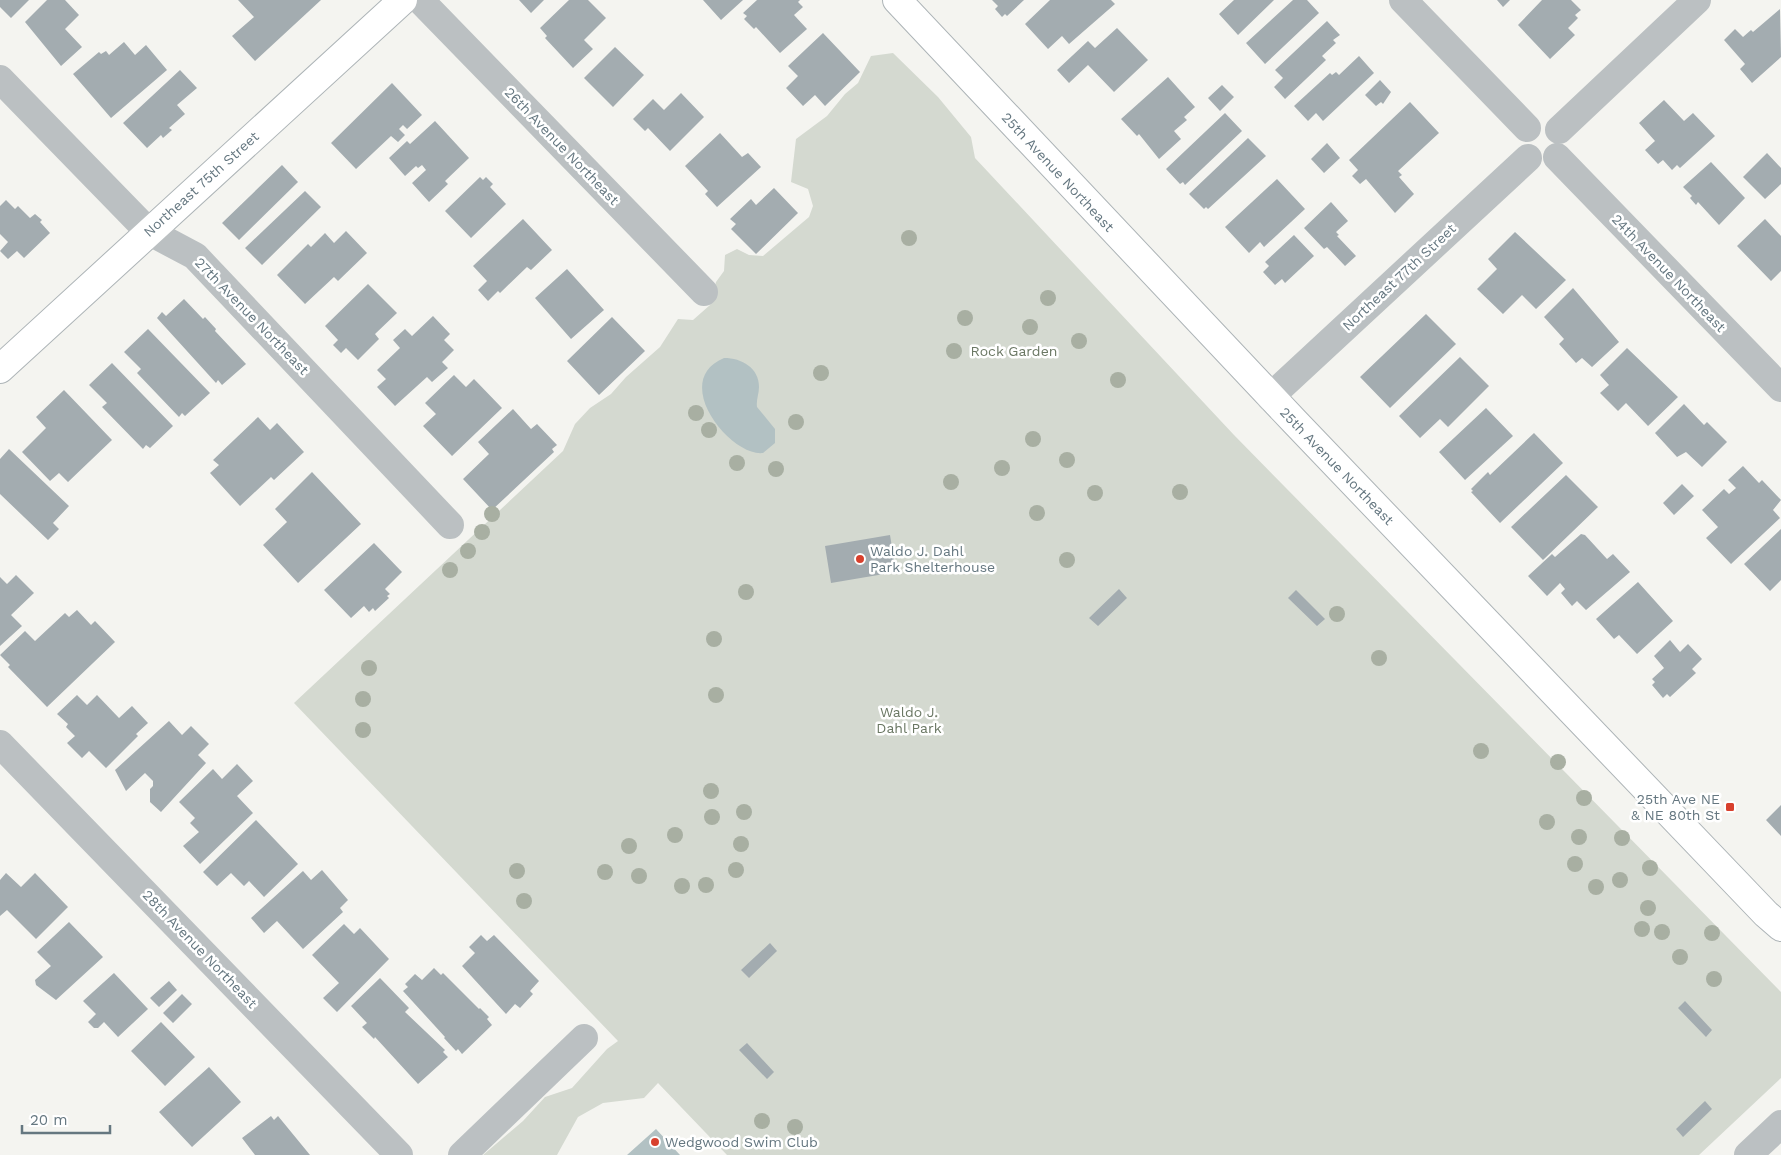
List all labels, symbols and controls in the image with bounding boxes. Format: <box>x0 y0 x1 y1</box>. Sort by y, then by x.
street label: 26th Avenue Northeast <box>502 84 622 208</box>
street label: 25th Avenue Northeast <box>999 109 1117 235</box>
street label: Northeast 75th Street <box>140 128 262 240</box>
street label: 24th Avenue Northeast <box>1609 211 1729 335</box>
street label: Northeast 77th Street <box>1339 220 1459 334</box>
street label: 27th Avenue Northeast <box>192 254 312 378</box>
park label: Rock Garden <box>971 343 1057 359</box>
street label: 25th Avenue Northeast <box>1277 404 1397 528</box>
place label: Waldo J. Dahl Park Shelterhouse <box>870 543 995 575</box>
marker: Waldo J. Dahl Park Shelterhouse <box>854 553 866 565</box>
park label: Waldo J. Dahl Park <box>876 704 942 736</box>
place label: 25th Ave NE & NE 80th St <box>1631 791 1720 823</box>
marker: 25th Ave NE & NE 80th St <box>1724 801 1736 813</box>
street label: 28th Avenue Northeast <box>140 887 261 1011</box>
scale bar <box>22 1102 110 1134</box>
text: 20 m <box>30 1111 68 1129</box>
place label: Wedgwood Swim Club <box>665 1134 818 1150</box>
marker: Wedgwood Swim Club <box>649 1136 661 1148</box>

